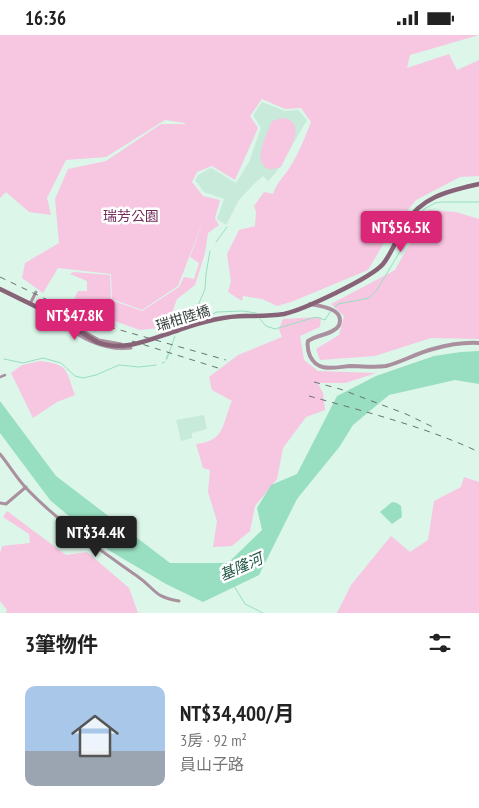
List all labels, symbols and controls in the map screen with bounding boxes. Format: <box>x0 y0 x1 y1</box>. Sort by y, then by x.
text: 16:36 <box>25 6 66 30</box>
park label: 瑞芳公園 <box>103 207 159 225</box>
pin: NT$56.5K <box>349 211 453 253</box>
text: NT$56.5K <box>372 217 430 237</box>
pin: NT$47.8K <box>23 299 127 341</box>
street label: 瑞柑陸橋 <box>154 301 212 335</box>
text: NT$47.8K <box>47 305 103 325</box>
pin: NT$34.4K <box>44 515 148 558</box>
text: NT$34.4K <box>67 522 125 542</box>
water label: 基隆河 <box>216 547 268 584</box>
icon: filters <box>426 629 454 657</box>
text: 3筆物件 <box>25 631 98 658</box>
text: NT$34,400/月 <box>180 700 294 727</box>
icon: home <box>65 706 125 766</box>
text: 3房 · 92 m² <box>180 730 247 750</box>
text: 員山子路 <box>180 754 244 774</box>

